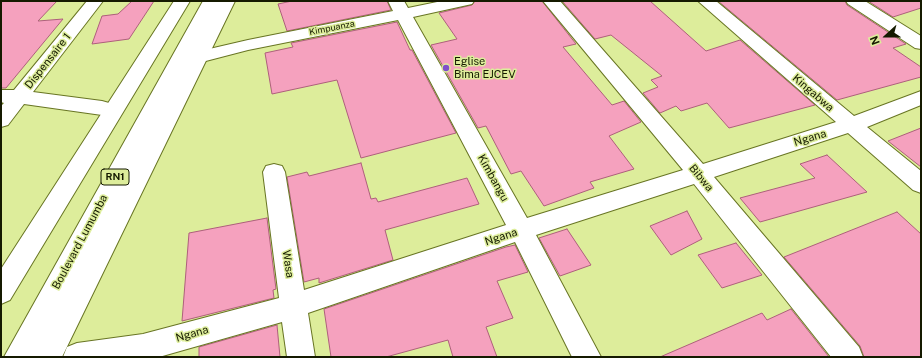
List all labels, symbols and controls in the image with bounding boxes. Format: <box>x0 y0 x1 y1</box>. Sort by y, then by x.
north arrow <box>866 16 906 56</box>
street label: Kimpuanza <box>308 18 356 38</box>
street label: Dispensaire 1 <box>22 31 74 91</box>
text: N <box>868 34 882 46</box>
place label: Eglise Bima EJCEV <box>454 55 516 81</box>
marker: Eglise Bima EJCEV <box>441 63 451 73</box>
street label: Kingabwa <box>790 71 836 115</box>
street label: Ngana <box>792 127 828 149</box>
street label: Kimbangu <box>475 152 511 204</box>
street label: Bibwa <box>686 162 716 194</box>
road number: RN1 <box>101 169 129 185</box>
street label: Boulevard Lumumba <box>50 193 110 291</box>
street label: Ngana <box>483 226 519 248</box>
street label: Wasa <box>279 249 297 279</box>
street label: Ngana <box>174 323 210 345</box>

